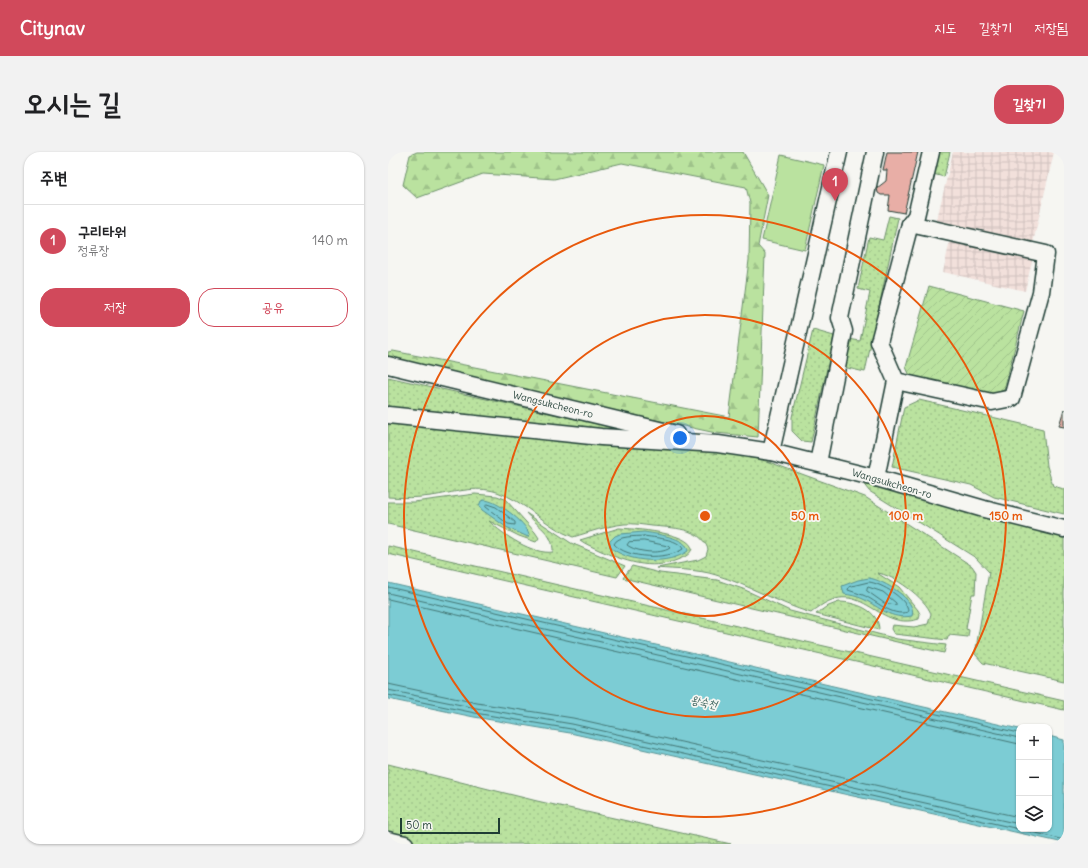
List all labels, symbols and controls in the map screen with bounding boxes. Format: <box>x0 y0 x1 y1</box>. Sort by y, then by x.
text: Citynav <box>20 16 85 40</box>
text: 지도 <box>934 19 956 37</box>
text: 길찾기 <box>978 19 1012 37</box>
text: 저장됨 <box>1034 19 1068 37</box>
text: 오시는 길 <box>24 85 121 121</box>
button: 길찾기 <box>994 85 1064 124</box>
text: 주변 <box>40 167 67 189</box>
pin: 1 <box>822 168 848 201</box>
text: 구리타워 <box>78 222 126 241</box>
text: 1 <box>50 232 56 249</box>
text: 140 m <box>312 232 348 249</box>
text: 정류장 <box>78 242 109 259</box>
button: 저장 <box>40 288 190 327</box>
button: 공유 <box>198 288 348 327</box>
street label: Wangsukcheon-ro <box>511 388 595 421</box>
your location <box>670 428 690 448</box>
street label: Wangsukcheon-ro <box>850 466 934 501</box>
text: 50 m <box>791 508 820 523</box>
text: 100 m <box>889 508 923 523</box>
text: 150 m <box>990 508 1023 523</box>
centre of rings <box>698 509 712 523</box>
water label: 왕숙천 <box>690 692 720 712</box>
map controls <box>1016 724 1052 832</box>
button: + <box>1016 724 1052 760</box>
button: − <box>1016 760 1052 796</box>
button: layers <box>1016 796 1052 832</box>
scale bar <box>400 816 500 835</box>
text: 50 m <box>406 818 432 832</box>

